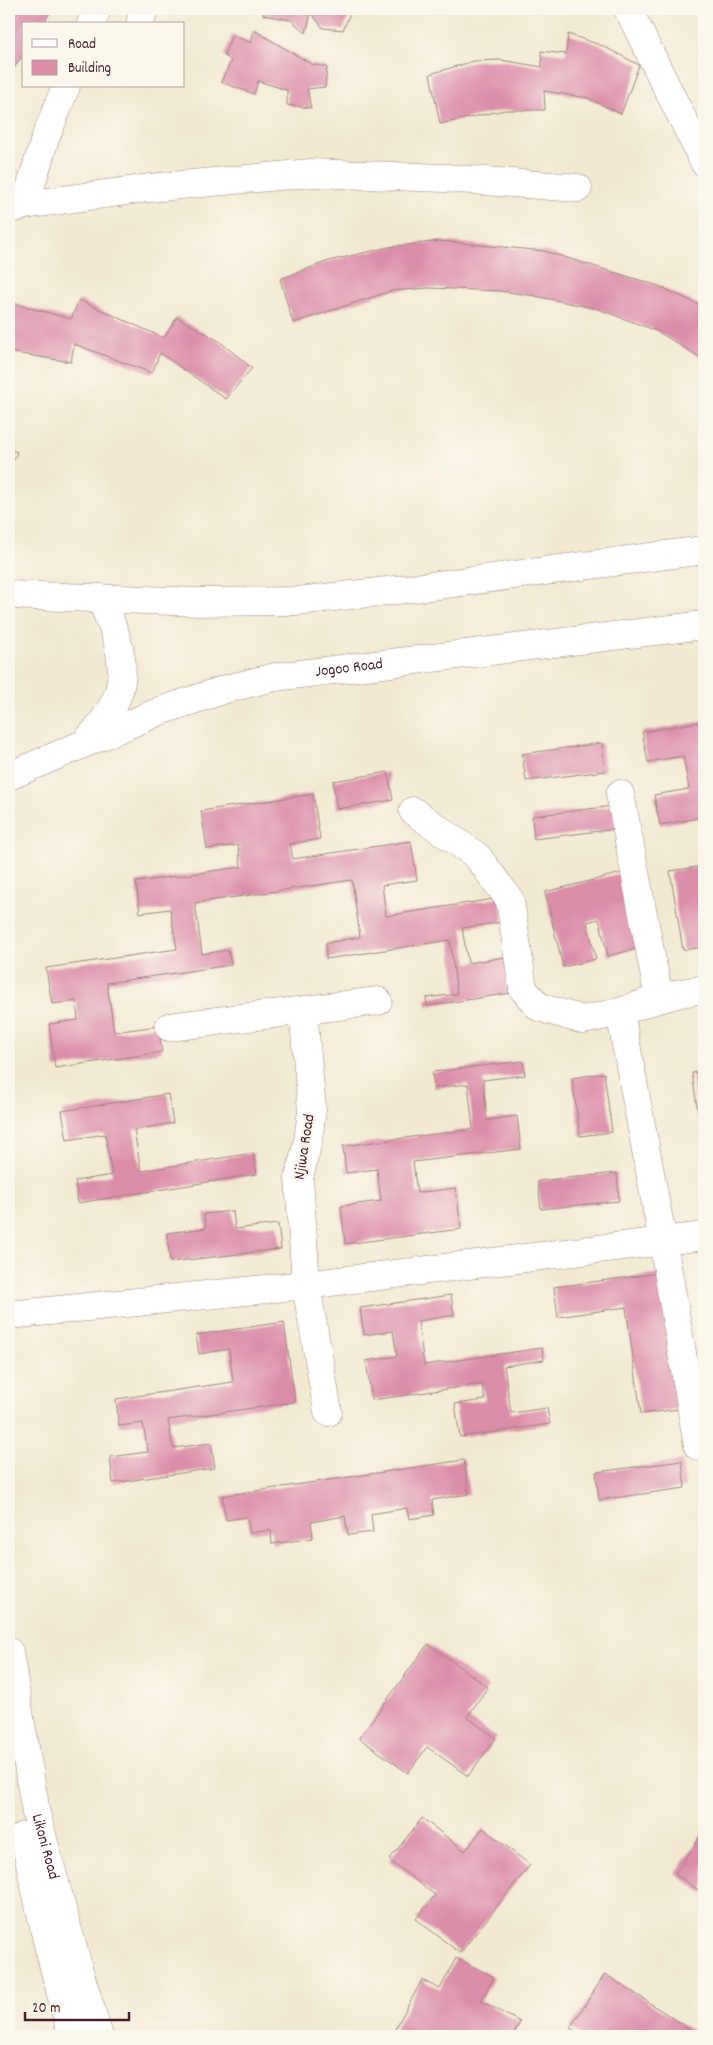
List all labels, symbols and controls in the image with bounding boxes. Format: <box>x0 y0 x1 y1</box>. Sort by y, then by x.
legend <box>22 22 185 88</box>
text: Road <box>68 34 96 56</box>
text: Building <box>68 58 111 80</box>
street label: Jogoo Road <box>314 653 384 684</box>
street label: Njiwa Road <box>288 1112 322 1182</box>
street label: Likoni Road <box>25 1811 65 1882</box>
scale bar <box>25 1990 129 2022</box>
text: 20 m <box>32 1998 60 2020</box>

